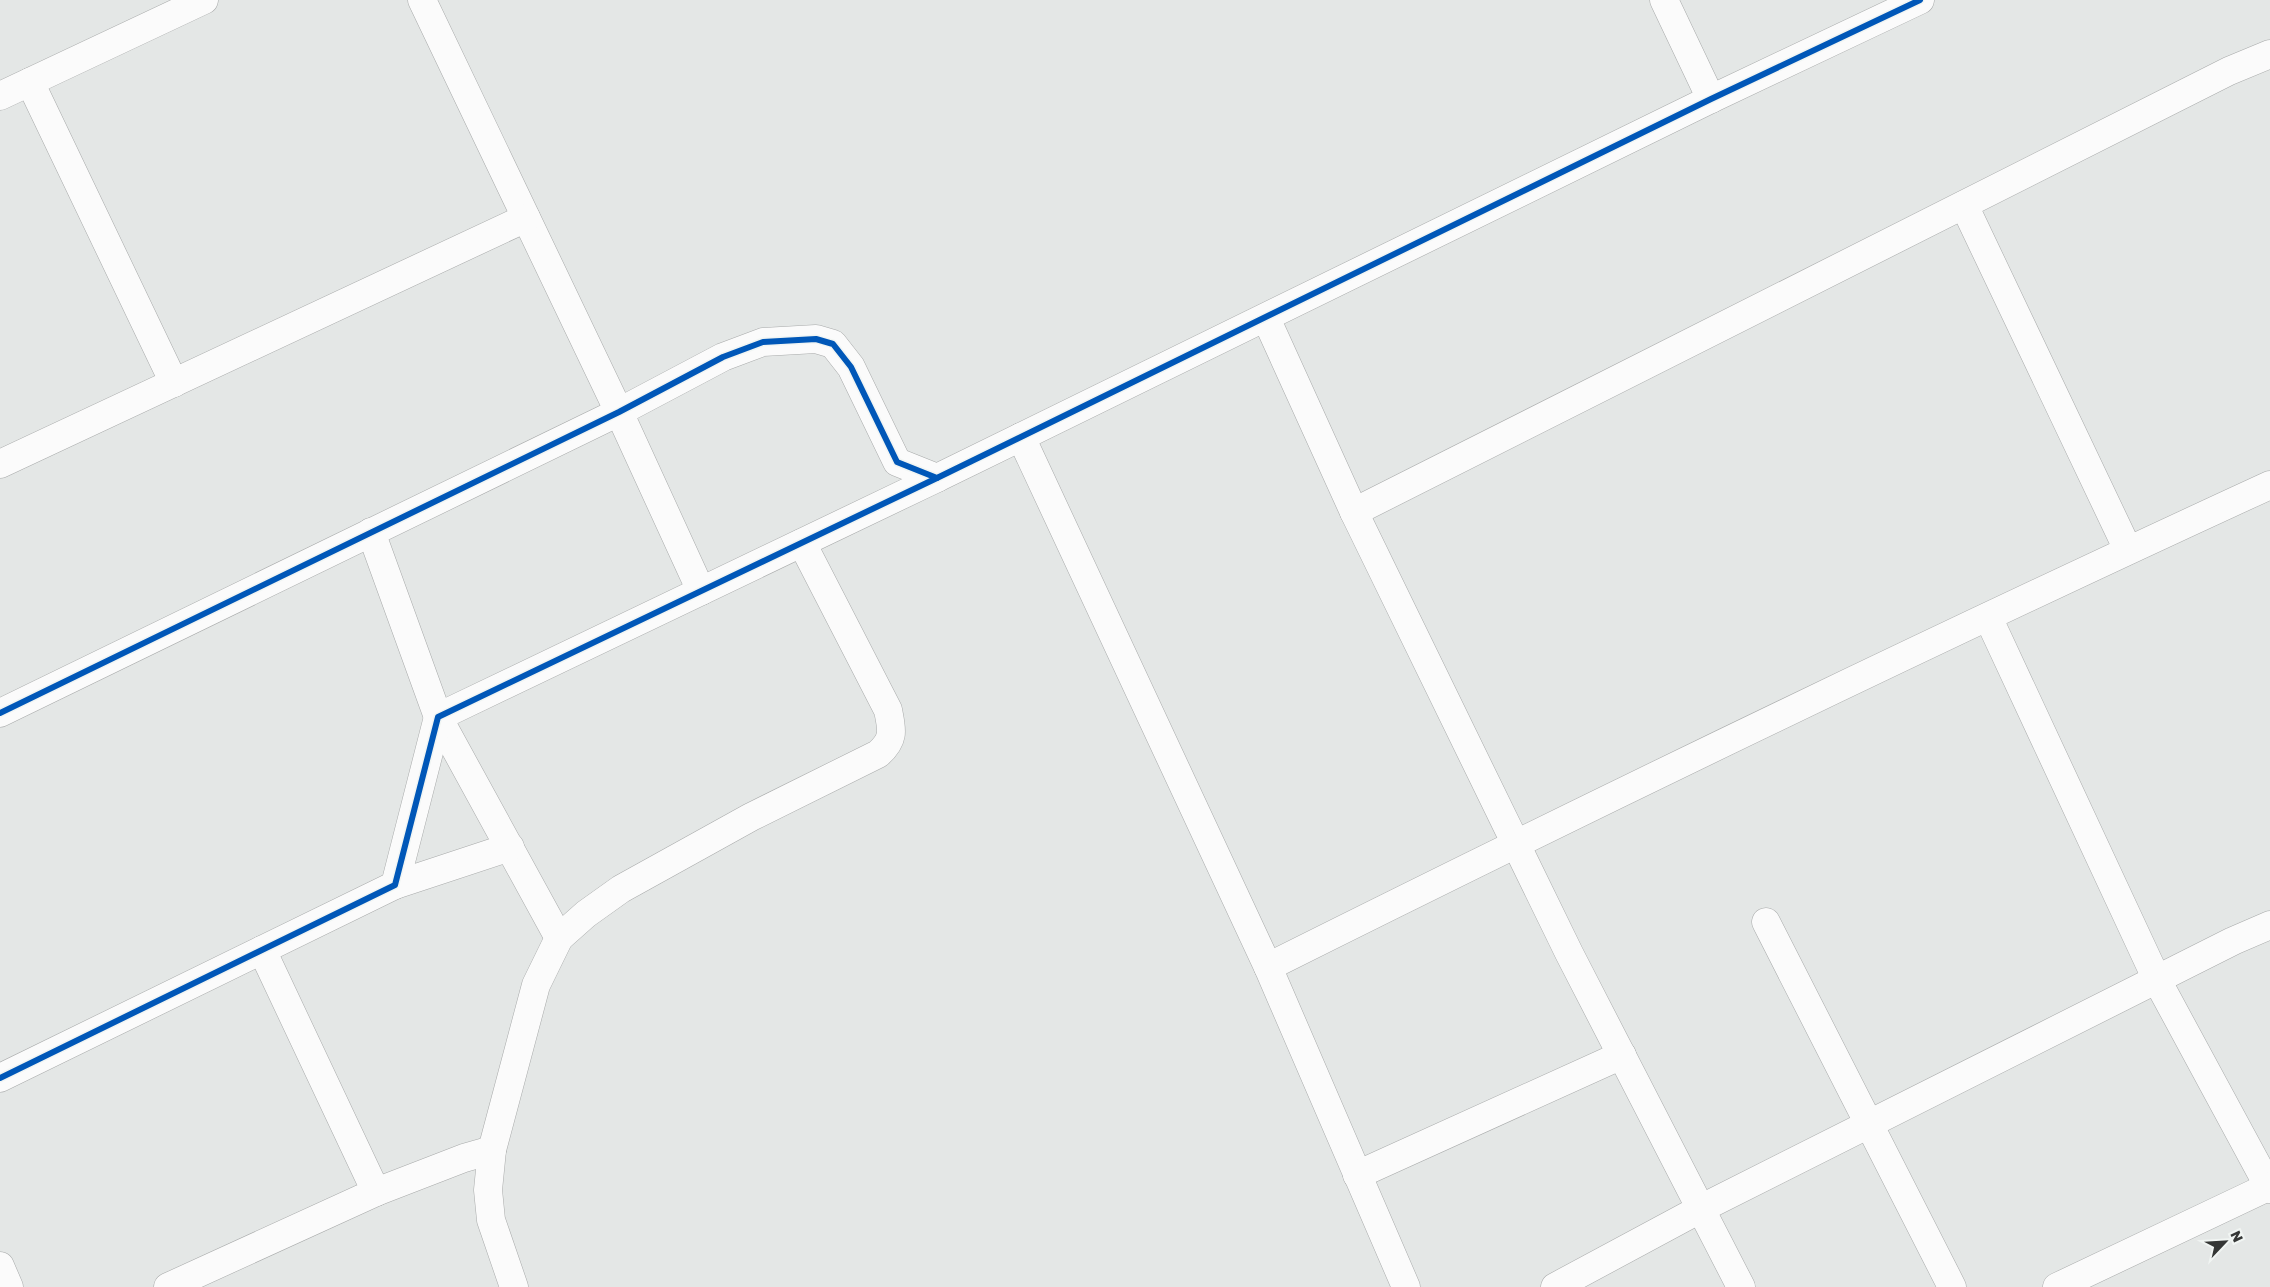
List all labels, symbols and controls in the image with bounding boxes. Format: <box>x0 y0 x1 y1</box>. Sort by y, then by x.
north arrow <box>2200 1217 2250 1267</box>
text: N <box>2227 1228 2247 1245</box>

